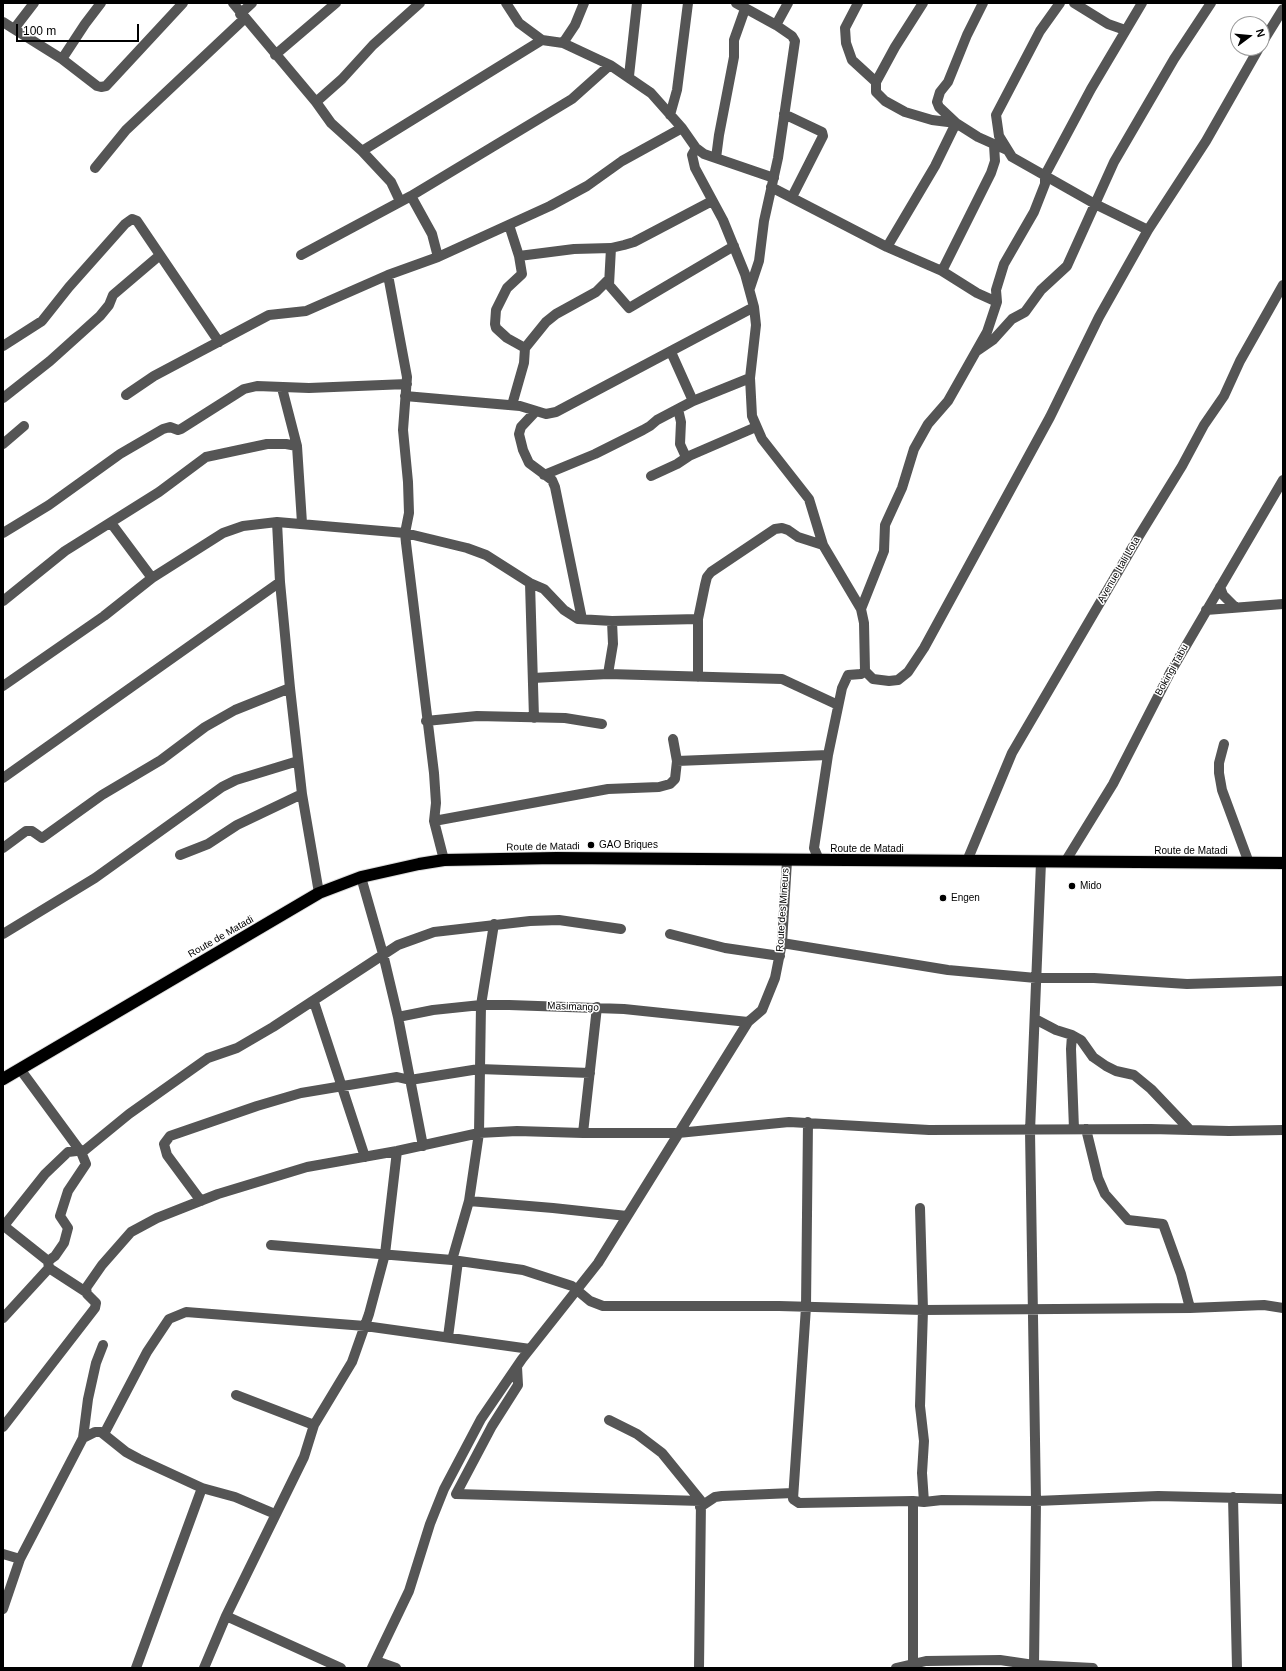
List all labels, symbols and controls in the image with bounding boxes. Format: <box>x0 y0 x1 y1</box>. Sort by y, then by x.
scale bar <box>18 16 141 42</box>
north arrow <box>1230 16 1270 56</box>
text: 100 m <box>23 24 56 38</box>
text: N <box>1254 27 1267 38</box>
street label: Avenue Itali Lota <box>1095 535 1143 605</box>
street label: Bokingi Tabu <box>1153 642 1191 698</box>
place label: GAO Briques <box>599 839 658 851</box>
street label: Route de Matadi <box>506 840 580 854</box>
marker: GAO Briques <box>586 840 596 850</box>
street label: Route de Matadi <box>830 843 904 855</box>
street label: Route de Matadi <box>1154 845 1228 857</box>
street label: Route des Mineurs <box>774 868 792 952</box>
place label: Mido <box>1080 880 1102 892</box>
marker: Mido <box>1067 881 1077 891</box>
place label: Engen <box>951 892 980 904</box>
marker: Engen <box>938 893 948 903</box>
street label: Route de Matadi <box>186 913 256 961</box>
street label: Masimango <box>547 1000 599 1014</box>

